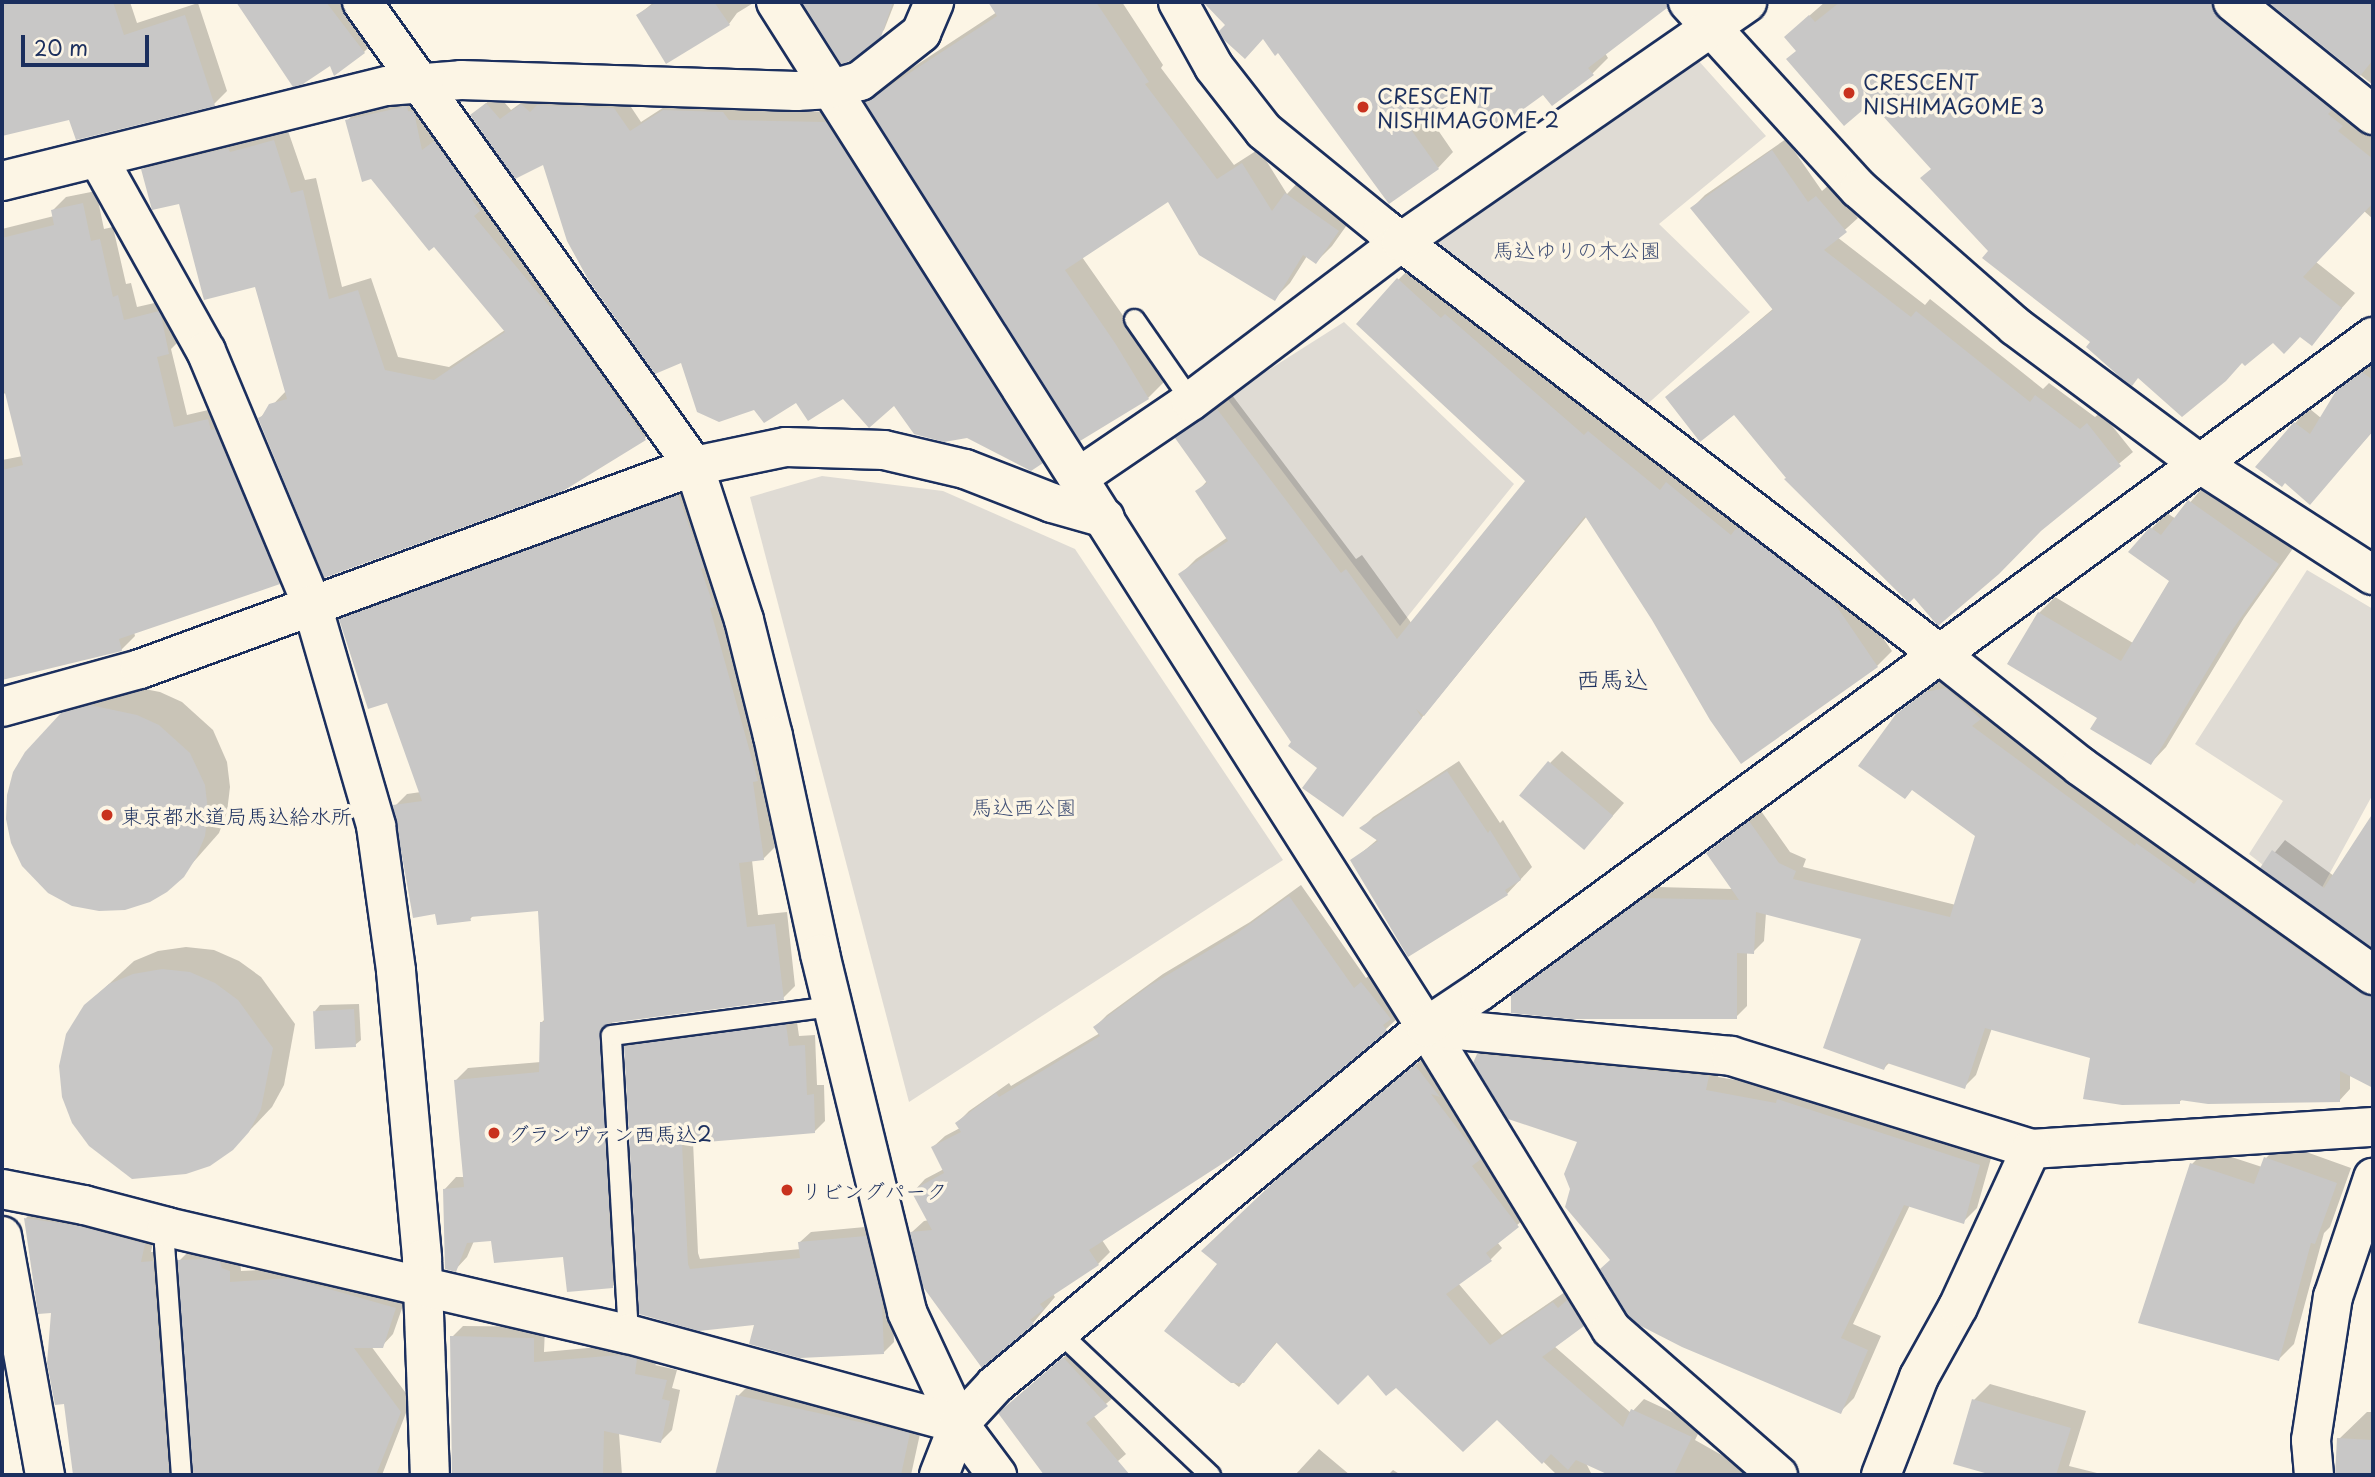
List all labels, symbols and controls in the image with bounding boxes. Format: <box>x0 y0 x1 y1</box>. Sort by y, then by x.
scale bar <box>24 21 152 65</box>
text: 20 m <box>34 31 88 63</box>
place label: CRESCENT NISHIMAGOME 3 <box>1863 68 2045 118</box>
place label: CRESCENT NISHIMAGOME 2 <box>1377 82 1560 132</box>
marker: CRESCENT NISHIMAGOME 3 <box>1841 85 1857 101</box>
marker: CRESCENT NISHIMAGOME 2 <box>1355 99 1371 115</box>
park label: 馬込ゆりの木公園 <box>1493 236 1661 262</box>
district label: 西馬込 <box>1576 665 1648 693</box>
park label: 馬込西公園 <box>972 793 1076 819</box>
place label: 東京都水道局馬込給水所 <box>121 802 352 828</box>
marker: 東京都水道局馬込給水所 <box>99 807 115 823</box>
place label: グランヴァン西馬込2 <box>508 1120 712 1146</box>
marker: グランヴァン西馬込2 <box>486 1125 502 1141</box>
place label: リビングパーク <box>801 1177 948 1203</box>
marker: リビングパーク <box>779 1182 795 1198</box>

